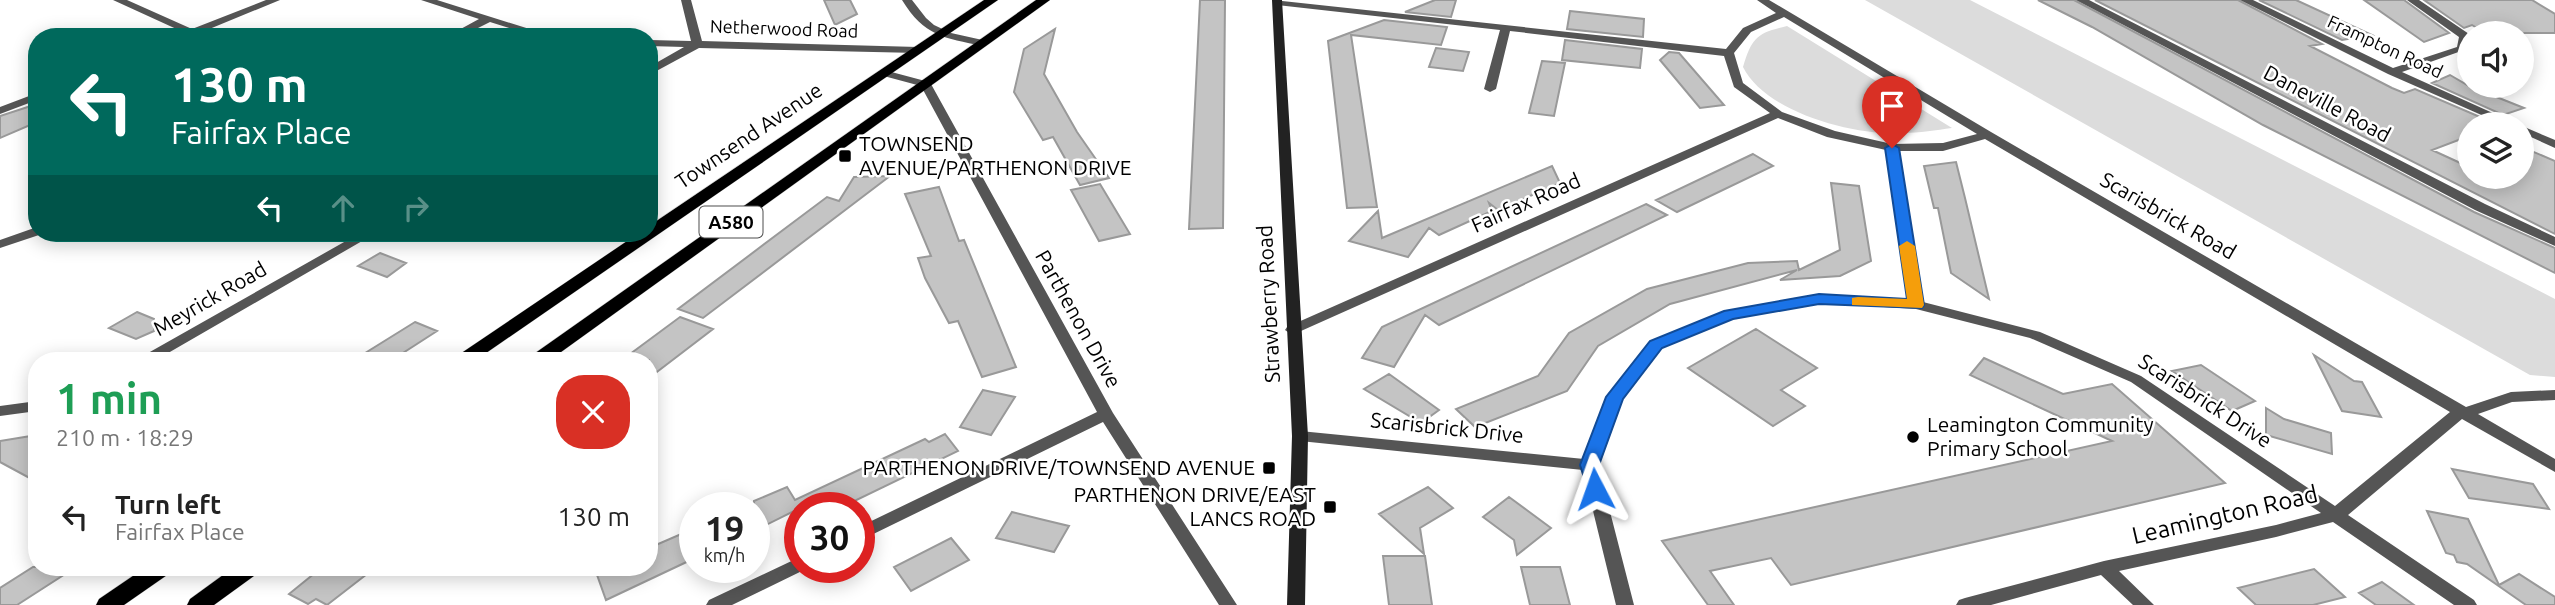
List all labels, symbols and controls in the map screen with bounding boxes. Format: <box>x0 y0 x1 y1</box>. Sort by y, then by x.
street label: Frampton Road <box>2325 11 2446 82</box>
street label: Netherwood Road <box>710 15 859 41</box>
map controls <box>2457 21 2534 189</box>
button: sound <box>2457 21 2534 98</box>
icon: left <box>56 56 147 147</box>
text: 130 m <box>171 56 308 111</box>
street label: Daneville Road <box>2260 60 2395 147</box>
pin <box>1862 76 1922 148</box>
street label: Townsend Avenue <box>671 77 826 193</box>
icon: arrive <box>1873 87 1911 125</box>
button: layers <box>2457 112 2534 189</box>
text: Fairfax Place <box>171 114 352 150</box>
place label: TOWNSEND AVENUE/PARTHENON DRIVE <box>859 131 1132 179</box>
marker: TOWNSEND AVENUE/PARTHENON DRIVE <box>837 148 853 164</box>
street label: Fairfax Road <box>1467 167 1584 237</box>
street label: Scarisbrick Road <box>2096 167 2241 264</box>
icon: left <box>251 189 289 227</box>
icon: ahead <box>324 189 362 227</box>
icon: right <box>397 189 435 227</box>
road number: A580 <box>700 206 762 238</box>
street label: Strawberry Road <box>1252 225 1284 384</box>
street label: Parthenon Drive <box>1031 245 1127 392</box>
street label: Meyrick Road <box>149 256 270 340</box>
street label: Scarisbrick Drive <box>2134 348 2277 452</box>
text: 1 min <box>56 375 162 422</box>
button: close <box>556 375 630 449</box>
street label: Scarisbrick Drive <box>1369 407 1525 447</box>
place label: Leamington Community Primary School <box>1927 412 2154 460</box>
text: 210 m · 18:29 <box>56 425 194 450</box>
marker: Leamington Community Primary School <box>1905 429 1921 445</box>
position arrow <box>1558 452 1632 526</box>
place label: PARTHENON DRIVE/TOWNSEND AVENUE <box>862 455 1255 479</box>
marker: PARTHENON DRIVE/TOWNSEND AVENUE <box>1261 460 1277 476</box>
street label: Leamington Road <box>2129 480 2320 549</box>
place label: PARTHENON DRIVE/EAST LANCS ROAD <box>1074 482 1316 530</box>
text: Turn left <box>115 490 221 519</box>
speed limit sign: 30 <box>784 492 875 583</box>
icon: left <box>56 498 94 536</box>
marker: PARTHENON DRIVE/EAST LANCS ROAD <box>1322 499 1338 515</box>
text: 130 m <box>558 502 630 531</box>
text: 19 <box>705 508 744 548</box>
text: Fairfax Place <box>115 519 245 544</box>
text: km/h <box>704 545 745 565</box>

